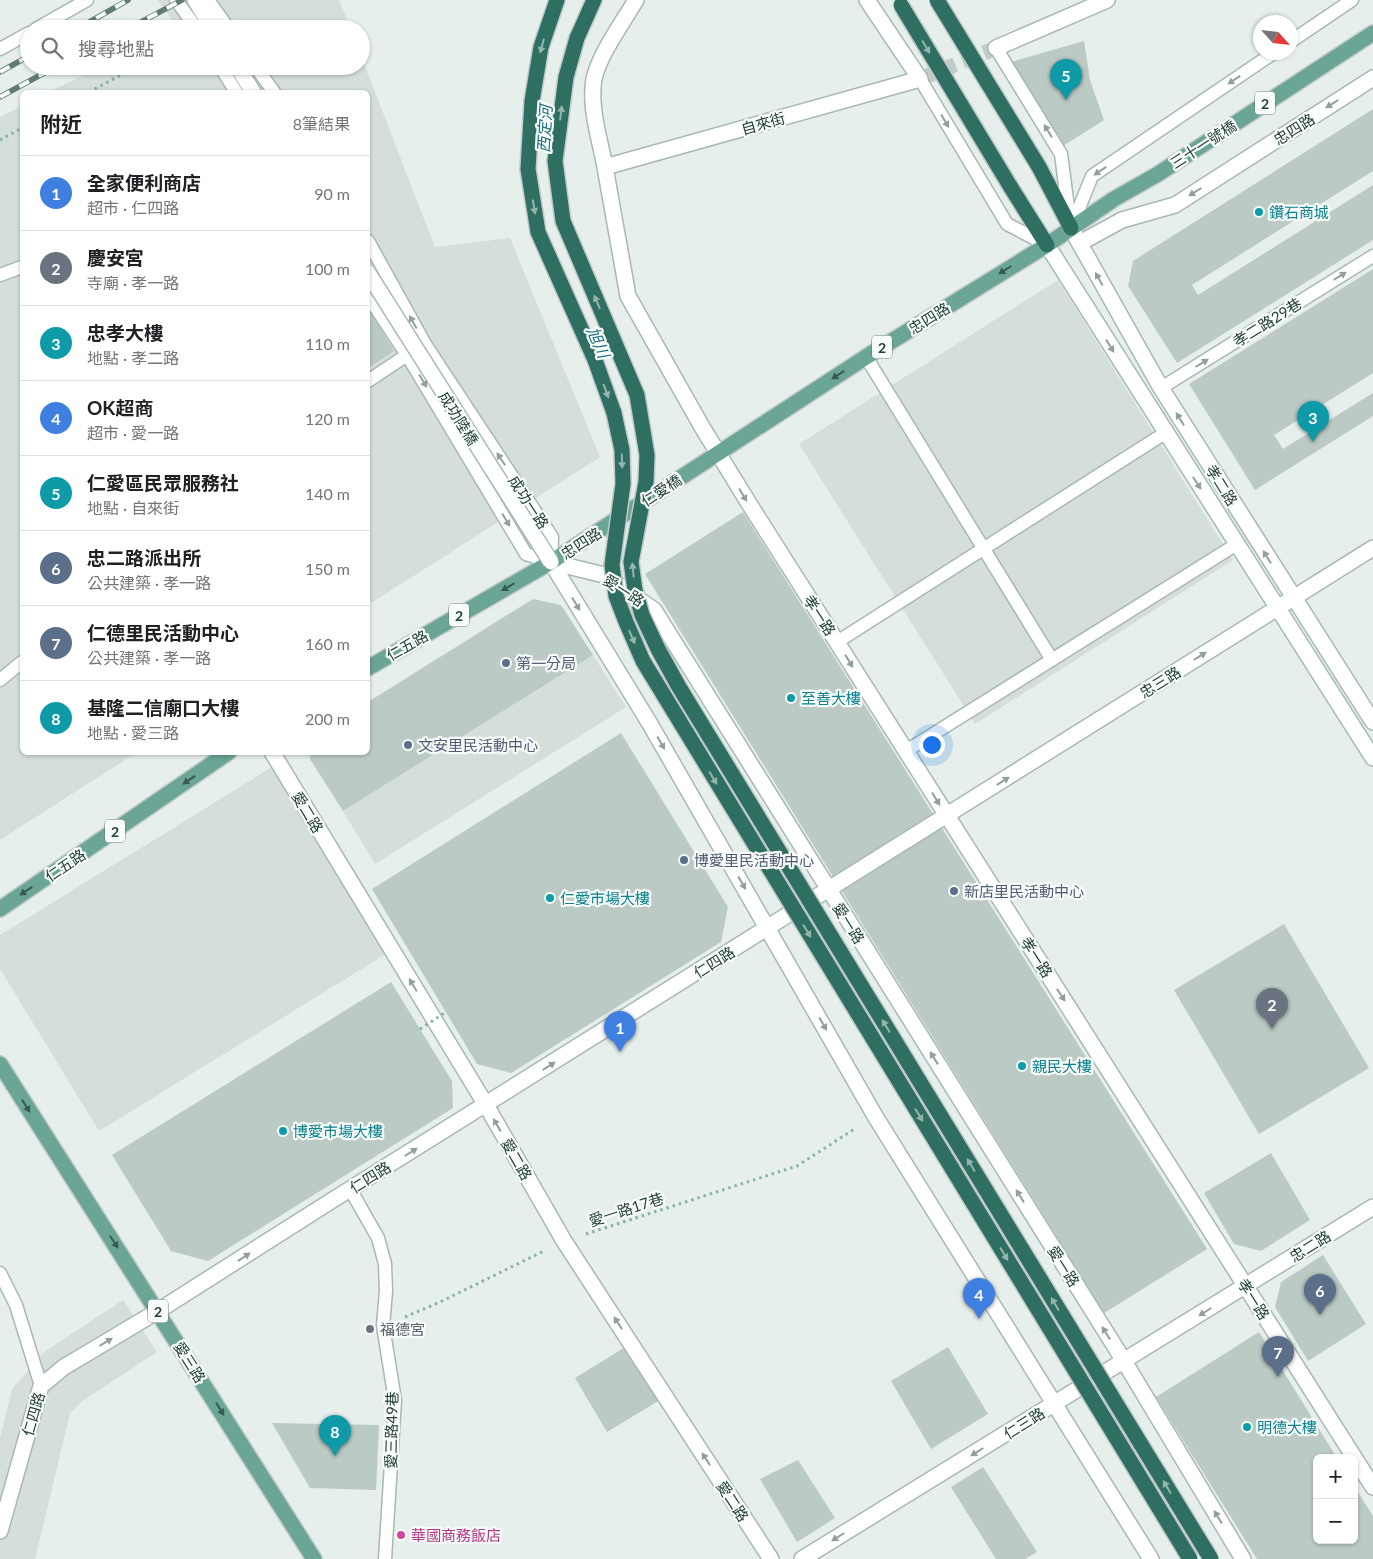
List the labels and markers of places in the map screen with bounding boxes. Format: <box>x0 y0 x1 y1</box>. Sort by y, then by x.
pin: 5 <box>1050 59 1082 100</box>
place label: 鑽石商城 <box>1269 203 1329 221</box>
marker: 鑽石商城 <box>1253 206 1265 218</box>
pin: 3 <box>1297 401 1329 442</box>
place label: 第一分局 <box>516 654 576 672</box>
marker: 第一分局 <box>500 657 512 669</box>
place label: 至善大樓 <box>801 689 861 707</box>
marker: 至善大樓 <box>785 692 797 704</box>
place label: 文安里民活動中心 <box>418 736 538 754</box>
marker: 文安里民活動中心 <box>402 739 414 751</box>
place label: 博愛里民活動中心 <box>694 851 814 869</box>
marker: 博愛里民活動中心 <box>678 854 690 866</box>
place label: 新店里民活動中心 <box>964 882 1084 900</box>
marker: 新店里民活動中心 <box>948 885 960 897</box>
place label: 仁愛市場大樓 <box>560 889 650 907</box>
marker: 仁愛市場大樓 <box>544 892 556 904</box>
pin: 2 <box>1256 988 1288 1029</box>
pin: 1 <box>604 1011 636 1052</box>
place label: 親民大樓 <box>1032 1057 1092 1075</box>
marker: 親民大樓 <box>1016 1060 1028 1072</box>
place label: 博愛市場大樓 <box>293 1122 383 1140</box>
marker: 博愛市場大樓 <box>277 1125 289 1137</box>
pin: 6 <box>1304 1274 1336 1315</box>
pin: 4 <box>963 1278 995 1319</box>
place label: 福德宮 <box>380 1320 425 1338</box>
marker: 福德宮 <box>364 1323 376 1335</box>
pin: 7 <box>1262 1336 1294 1377</box>
pin: 8 <box>319 1415 351 1456</box>
place label: 明德大樓 <box>1257 1418 1317 1436</box>
marker: 明德大樓 <box>1241 1421 1253 1433</box>
place label: 華國商務飯店 <box>411 1526 501 1544</box>
marker: 華國商務飯店 <box>395 1529 407 1541</box>

